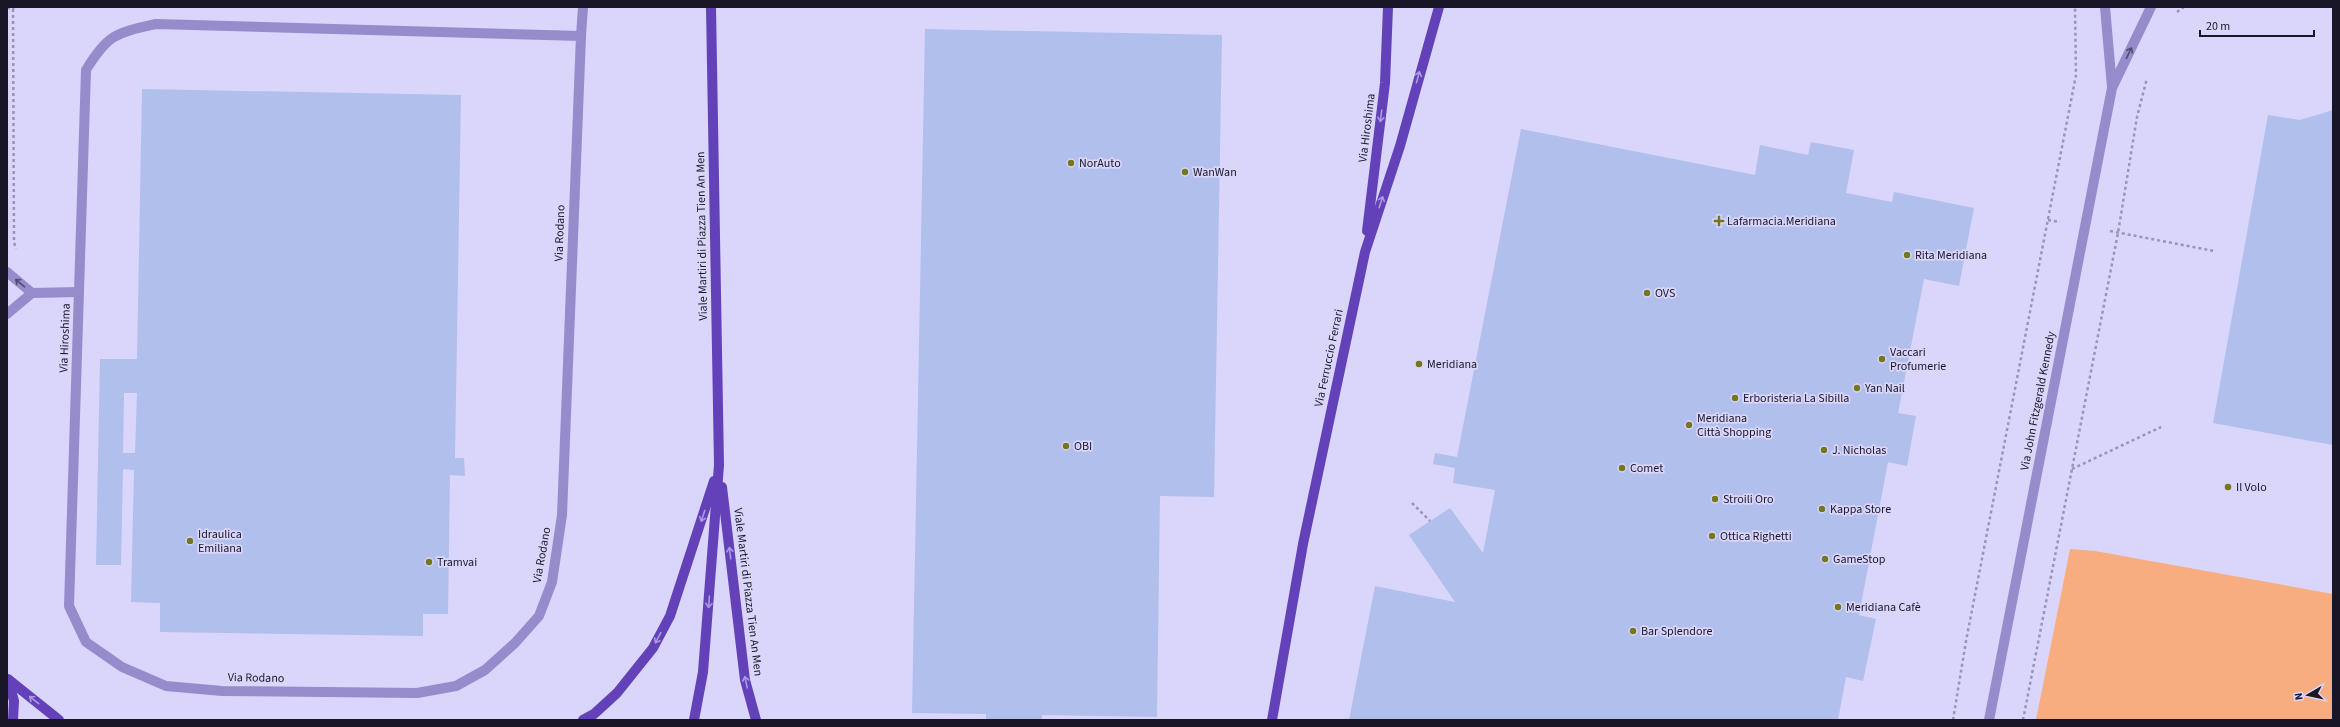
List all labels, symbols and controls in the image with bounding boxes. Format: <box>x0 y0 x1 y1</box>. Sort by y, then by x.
scale bar <box>2200 12 2314 38</box>
text: 20 m <box>2206 18 2230 35</box>
one-way arrow <box>2126 47 2133 59</box>
one-way arrow <box>1415 71 1422 84</box>
street label: Via Hiroshima <box>1354 93 1380 163</box>
one-way arrow <box>1377 109 1385 122</box>
street label: Viale Martiri di Piazza Tien An Men <box>692 151 712 321</box>
place label: NorAuto <box>1079 155 1121 172</box>
marker: NorAuto <box>1066 158 1076 168</box>
place label: WanWan <box>1193 164 1237 181</box>
marker: WanWan <box>1180 167 1190 177</box>
one-way arrow <box>1378 196 1385 209</box>
street label: Via Rodano <box>551 204 569 262</box>
place label: Lafarmacia.Meridiana <box>1727 213 1836 230</box>
marker: Lafarmacia.Meridiana <box>1714 216 1724 226</box>
place label: Rita Meridiana <box>1915 247 1987 264</box>
marker: Rita Meridiana <box>1902 250 1912 260</box>
one-way arrow <box>14 278 25 287</box>
place label: OVS <box>1655 285 1675 302</box>
marker: OVS <box>1642 288 1652 298</box>
street label: Via Hiroshima <box>55 303 75 373</box>
street label: Via Ferruccio Ferrari <box>1310 307 1348 408</box>
street label: Via John Fitzgerald Kennedy <box>2016 330 2060 472</box>
place label: Vaccari Profumerie <box>1890 344 1946 375</box>
marker: Vaccari Profumerie <box>1877 354 1887 364</box>
place label: Meridiana <box>1427 356 1477 373</box>
marker: Meridiana <box>1414 359 1424 369</box>
place label: Yan Nail <box>1864 380 1905 397</box>
marker: Yan Nail <box>1852 383 1862 393</box>
place label: Erboristeria La Sibilla <box>1743 390 1849 407</box>
marker: Erboristeria La Sibilla <box>1730 393 1740 403</box>
place label: Meridiana Città Shopping <box>1697 410 1771 441</box>
marker: Meridiana Città Shopping <box>1684 420 1694 430</box>
place label: OBI <box>1074 438 1092 455</box>
marker: OBI <box>1061 441 1071 451</box>
place label: J. Nicholas <box>1832 442 1886 459</box>
marker: J. Nicholas <box>1819 445 1829 455</box>
place label: Comet <box>1630 460 1663 477</box>
marker: Comet <box>1617 463 1627 473</box>
place label: Il Volo <box>2236 479 2267 496</box>
marker: Il Volo <box>2223 482 2233 492</box>
place label: Stroili Oro <box>1723 491 1774 508</box>
marker: Stroili Oro <box>1710 494 1720 504</box>
place label: Kappa Store <box>1830 501 1891 518</box>
marker: Kappa Store <box>1817 504 1827 514</box>
street label: Viale Martiri di Piazza Tien An Men <box>729 507 767 677</box>
one-way arrow <box>698 509 706 521</box>
place label: Idraulica Emiliana <box>198 526 242 557</box>
street label: Via Rodano <box>529 526 555 584</box>
place label: Ottica Righetti <box>1720 528 1792 545</box>
marker: Ottica Righetti <box>1707 531 1717 541</box>
marker: Idraulica Emiliana <box>185 536 195 546</box>
one-way arrow <box>726 547 734 560</box>
place label: GameStop <box>1833 551 1886 568</box>
place label: Tramvai <box>437 554 477 571</box>
marker: GameStop <box>1820 554 1830 564</box>
marker: Tramvai <box>424 557 434 567</box>
one-way arrow <box>705 595 712 608</box>
place label: Meridiana Cafè <box>1846 599 1921 616</box>
marker: Meridiana Cafè <box>1833 602 1843 612</box>
place label: Bar Splendore <box>1641 623 1713 640</box>
marker: Bar Splendore <box>1628 626 1638 636</box>
one-way arrow <box>654 631 661 643</box>
street label: Via Rodano <box>228 669 284 687</box>
north arrow <box>2288 675 2328 715</box>
one-way arrow <box>742 676 750 689</box>
text: N <box>2291 692 2307 701</box>
one-way arrow <box>29 695 40 704</box>

